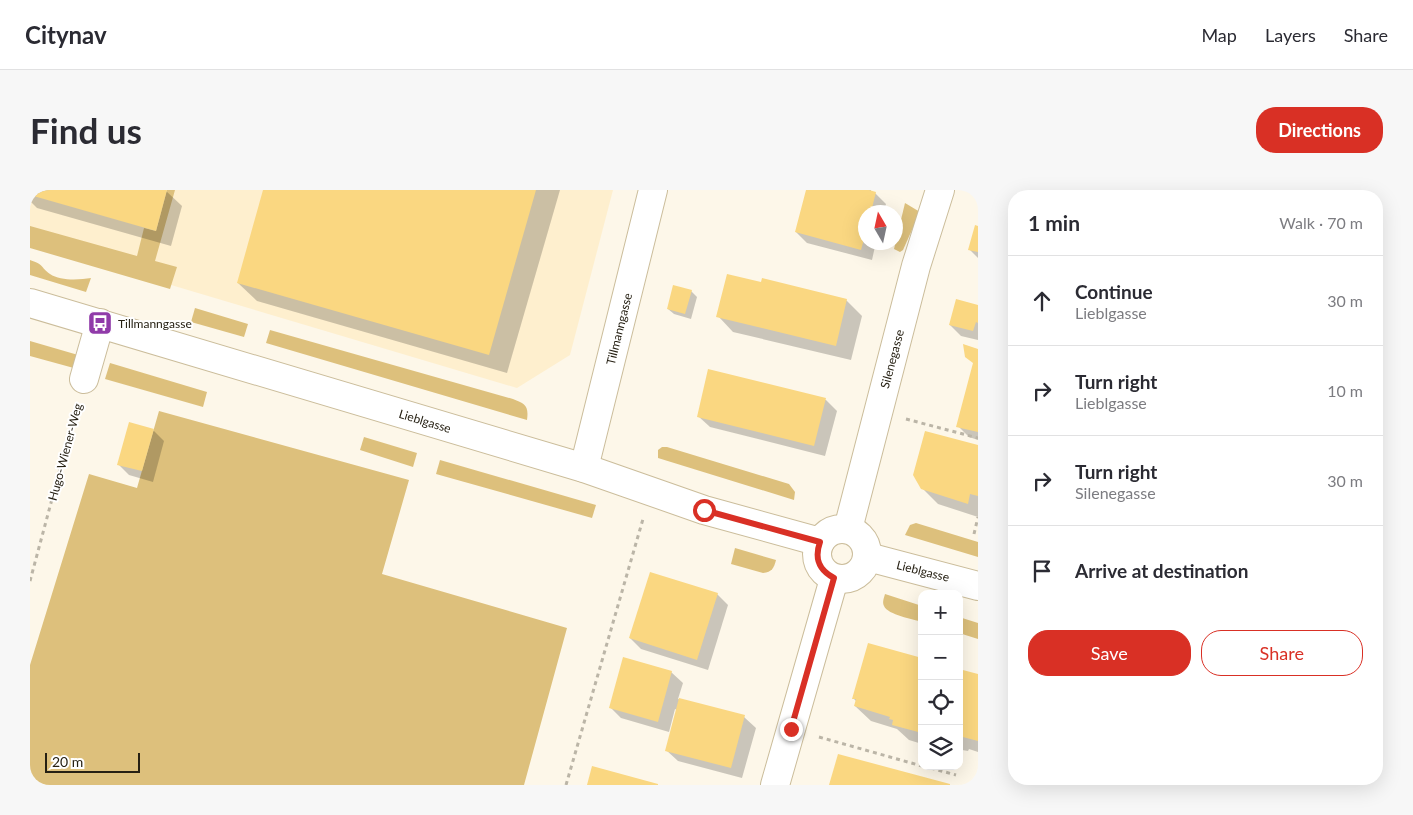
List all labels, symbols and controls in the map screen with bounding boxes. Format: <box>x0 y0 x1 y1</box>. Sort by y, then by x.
text: Citynav <box>25 20 107 49</box>
text: Map <box>1201 24 1237 46</box>
text: Layers <box>1265 24 1316 46</box>
text: Share <box>1344 24 1388 46</box>
button: Directions <box>1256 107 1383 153</box>
text: Find us <box>30 109 142 151</box>
north arrow <box>858 205 903 250</box>
text: 1 min <box>1028 210 1080 235</box>
text: Walk · 70 m <box>1279 213 1363 232</box>
text: Continue <box>1075 280 1153 303</box>
icon: ahead <box>1028 287 1056 315</box>
street label: Tillmanngasse <box>603 291 635 367</box>
text: 30 m <box>1327 291 1363 310</box>
text: Lieblgasse <box>1075 303 1147 322</box>
bus stop icon: Tillmanngasse <box>87 310 113 336</box>
place label: Tillmanngasse <box>118 316 192 331</box>
street label: Silenegasse <box>877 328 907 390</box>
text: Turn right <box>1075 370 1157 393</box>
icon: right <box>1028 377 1056 405</box>
text: 10 m <box>1327 381 1363 400</box>
text: Lieblgasse <box>1075 393 1147 412</box>
street label: Hugo-Wiener-Weg <box>45 402 85 502</box>
street label: Lieblgasse <box>397 406 453 436</box>
text: Turn right <box>1075 460 1157 483</box>
icon: right <box>1028 467 1056 495</box>
text: 30 m <box>1327 471 1363 490</box>
text: Silenegasse <box>1075 483 1156 502</box>
route start <box>693 499 716 522</box>
street label: Lieblgasse <box>895 557 951 585</box>
icon: arrive <box>1028 557 1056 585</box>
text: Arrive at destination <box>1075 559 1248 582</box>
map controls <box>918 590 963 770</box>
button: + <box>918 590 963 635</box>
button: Save <box>1028 630 1191 676</box>
button: Share <box>1201 630 1363 676</box>
button: − <box>918 635 963 680</box>
button: locate <box>918 680 963 725</box>
route end <box>780 718 803 741</box>
button: layers <box>918 725 963 770</box>
scale bar <box>45 750 140 773</box>
text: 20 m <box>52 753 83 770</box>

